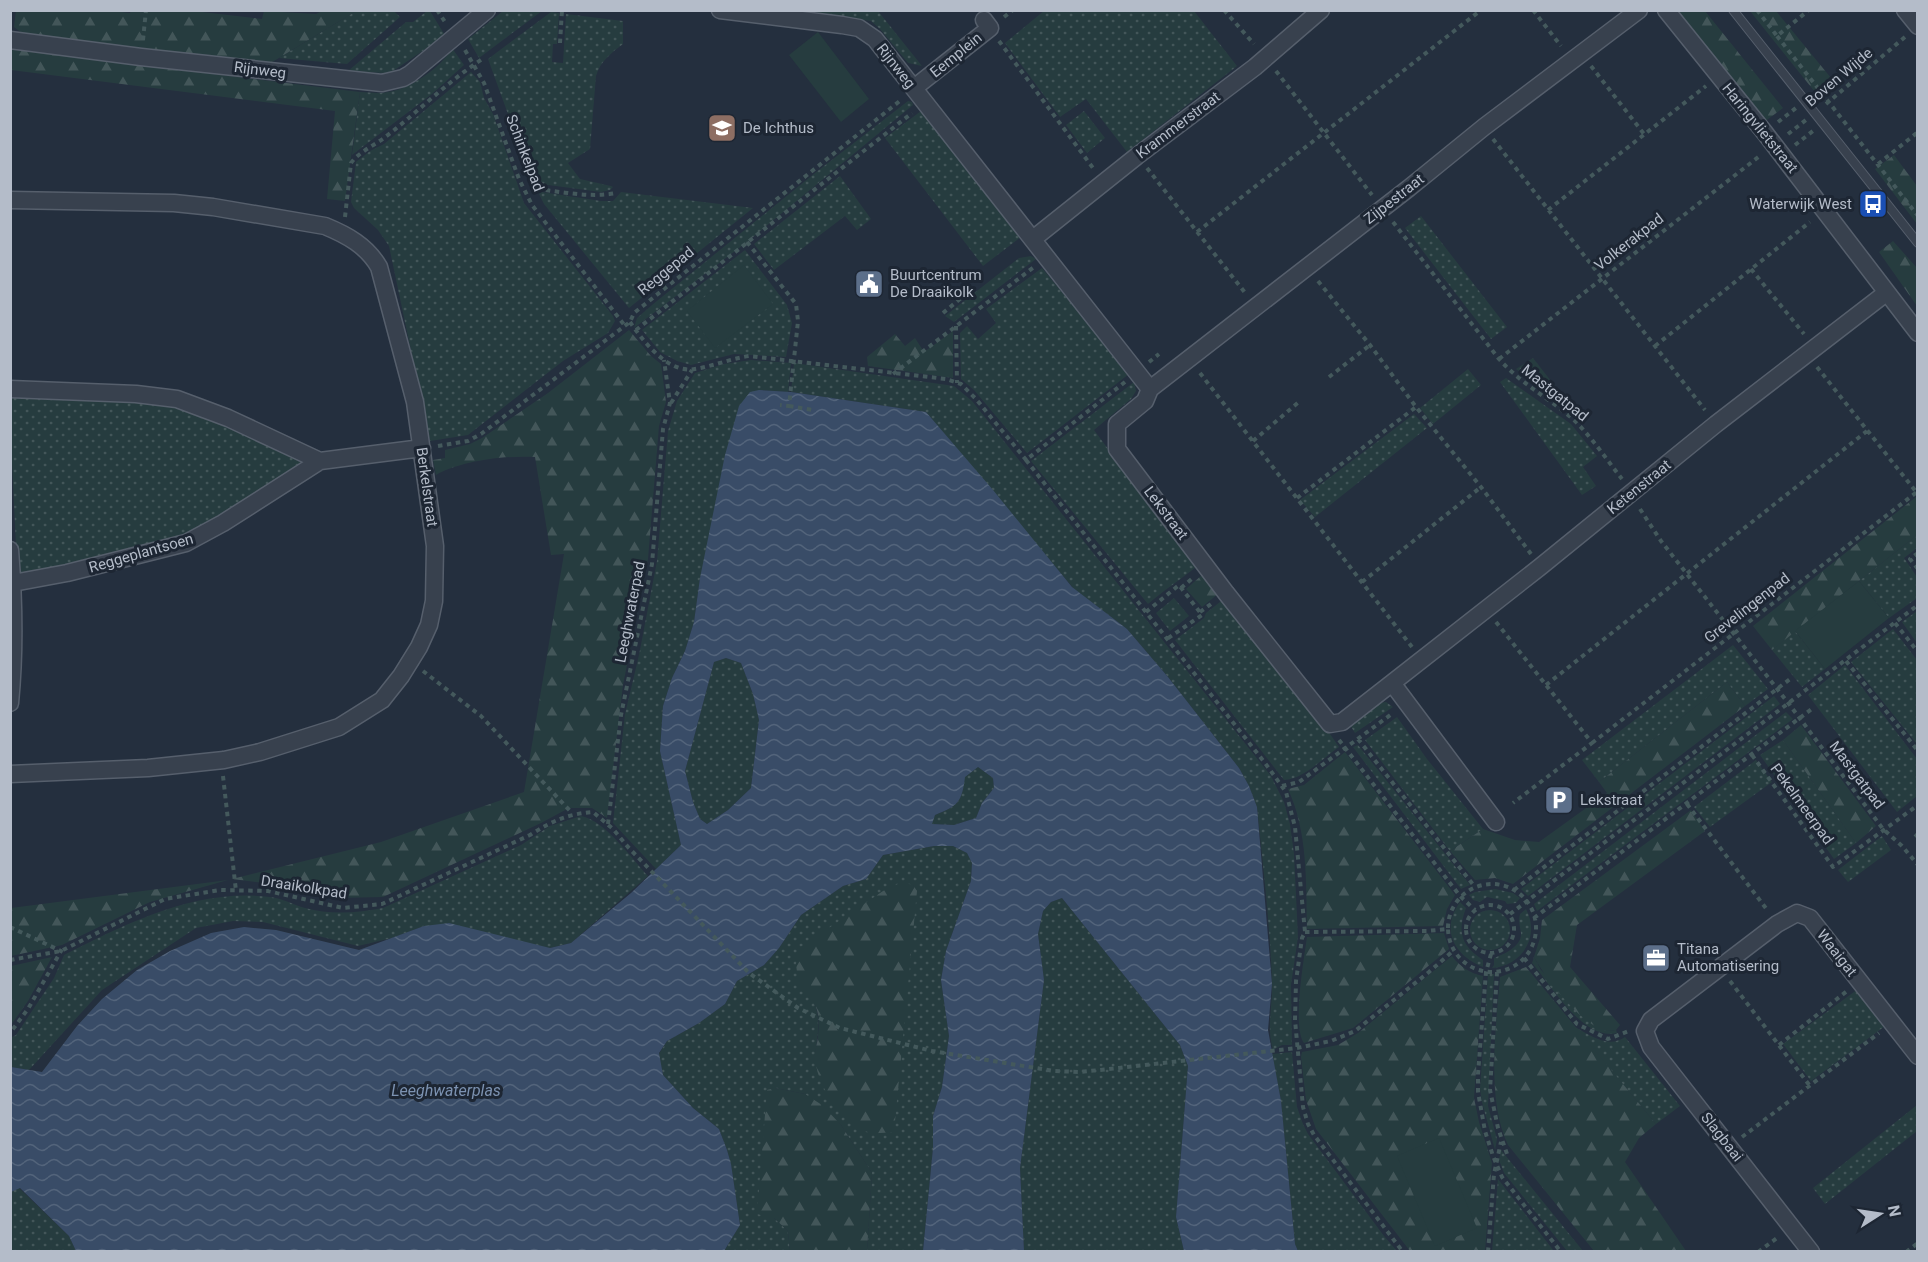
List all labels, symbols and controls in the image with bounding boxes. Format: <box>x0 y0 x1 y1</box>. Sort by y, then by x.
street label: Eemplein <box>926 29 986 81</box>
street label: Rijnweg <box>873 40 919 92</box>
street label: Boven Wijde <box>1802 44 1876 110</box>
street label: Rijnweg <box>233 58 287 82</box>
street label: Haringvlietstraat <box>1718 79 1802 177</box>
street label: Krammerstraat <box>1133 88 1224 162</box>
street label: Schinkelpad <box>502 112 548 194</box>
school or university icon: De Ichthus <box>706 112 738 144</box>
place label: De Ichthus <box>743 119 814 137</box>
street label: Zijpestraat <box>1360 170 1428 228</box>
bus stop icon: Waterwijk West <box>1857 188 1889 220</box>
place label: Waterwijk West <box>1749 195 1852 213</box>
street label: Volkerakpad <box>1591 210 1667 274</box>
street label: Reggepad <box>634 243 698 299</box>
place label: Buurtcentrum De Draaikolk <box>890 266 982 301</box>
public building icon: Buurtcentrum De Draaikolk <box>853 268 885 300</box>
street label: Mastgatpad <box>1518 361 1592 425</box>
street label: Berkelstraat <box>413 446 441 528</box>
street label: Ketenstraat <box>1603 456 1675 518</box>
street label: Lekstraat <box>1140 483 1192 543</box>
street label: Reggeplantsoen <box>87 529 195 577</box>
street label: Leeghwaterpad <box>611 560 649 664</box>
street label: Grevelingenpad <box>1701 569 1793 647</box>
street label: Mastgatpad <box>1826 737 1888 813</box>
street label: Pekelmeerpad <box>1767 760 1837 848</box>
parking icon: Lekstraat <box>1543 784 1575 816</box>
place label: Lekstraat <box>1580 791 1642 809</box>
street label: Draaikolkpad <box>260 871 348 903</box>
street label: Waaigat <box>1813 926 1861 980</box>
place label: Titana Automatisering <box>1677 940 1779 975</box>
office icon: Titana Automatisering <box>1640 942 1672 974</box>
water label: Leeghwaterplas <box>391 1081 501 1100</box>
street label: Slagbaai <box>1697 1109 1747 1165</box>
north arrow <box>1850 1184 1910 1244</box>
text: N <box>1884 1203 1905 1218</box>

